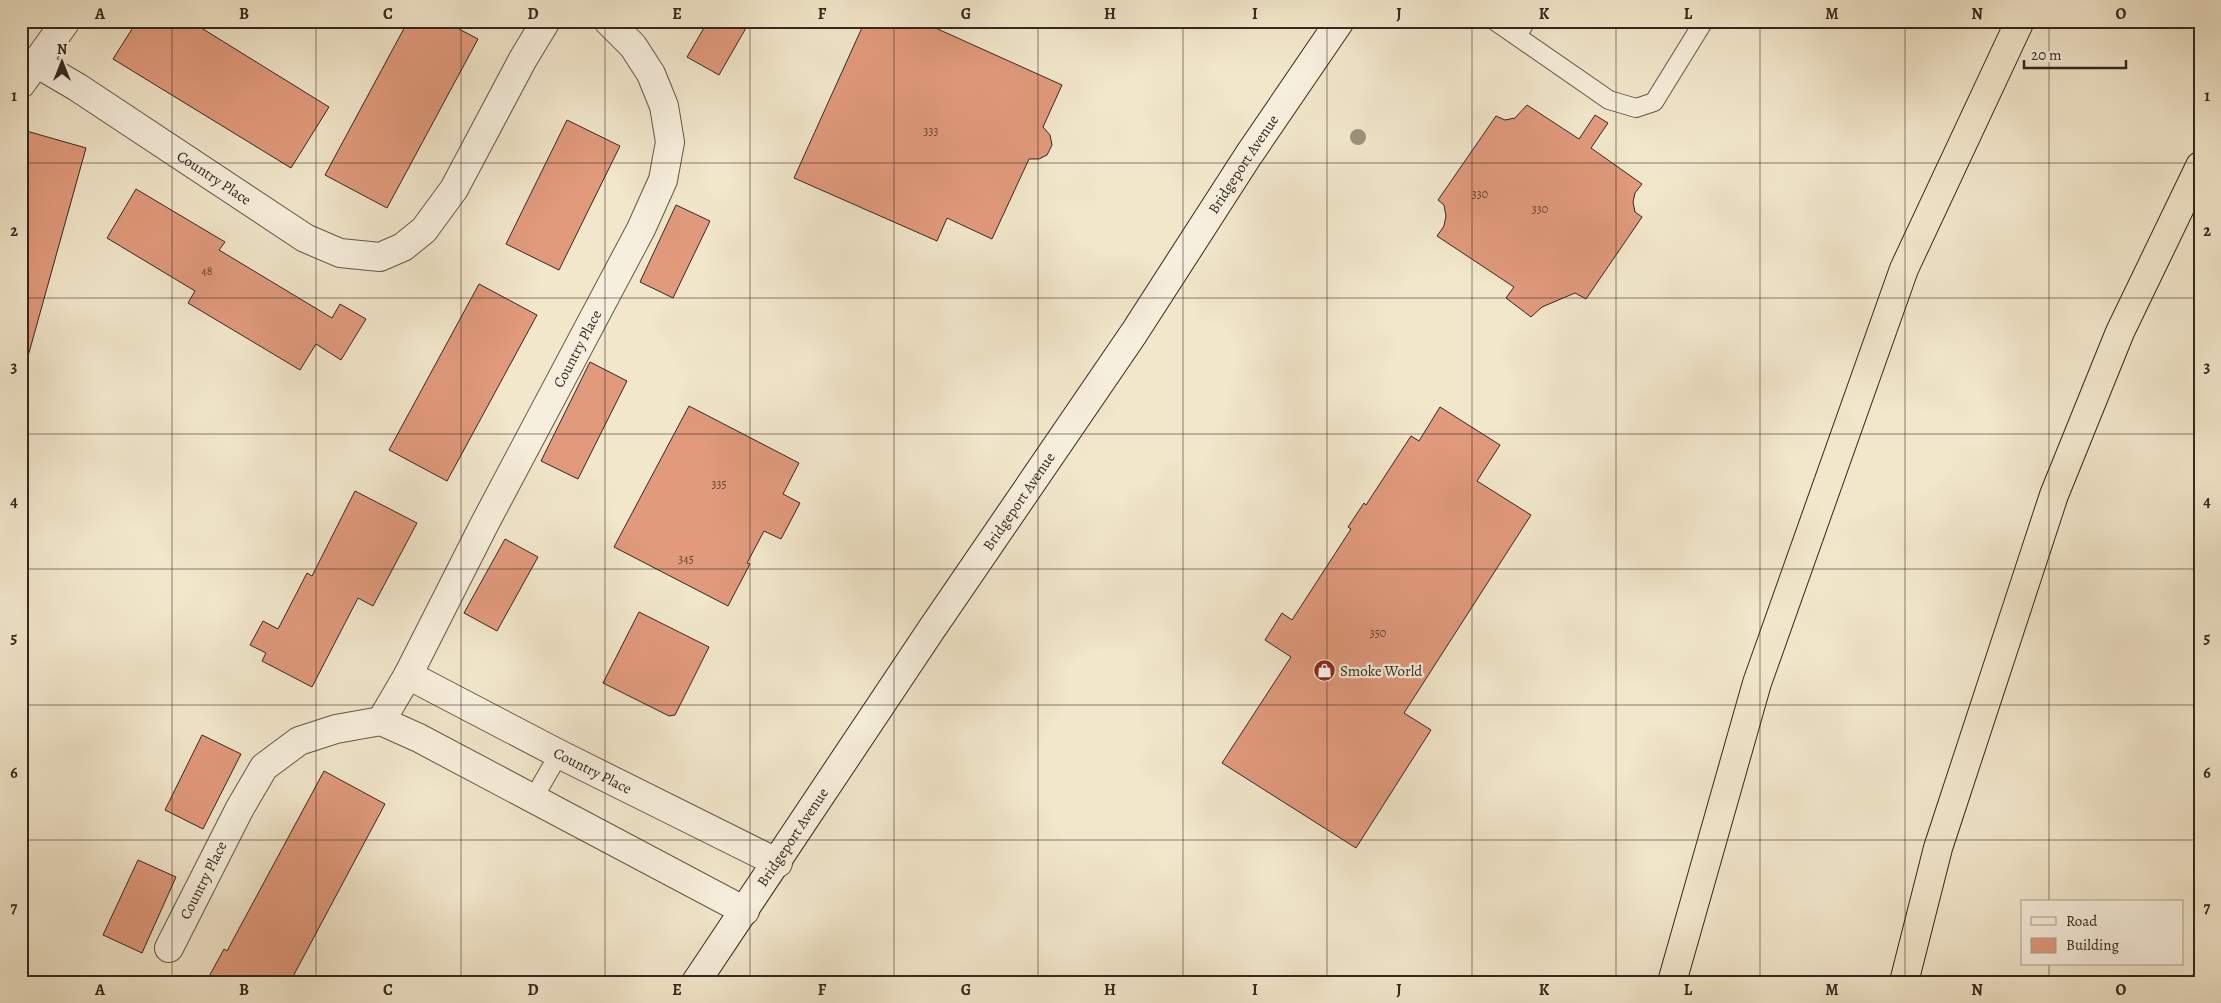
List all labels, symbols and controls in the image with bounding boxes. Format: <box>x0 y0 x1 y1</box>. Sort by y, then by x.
text: A <box>94 3 106 25</box>
text: B <box>239 3 249 25</box>
text: C <box>383 3 393 25</box>
text: D <box>527 3 539 25</box>
text: E <box>672 3 682 25</box>
text: F <box>818 3 827 25</box>
text: G <box>961 3 971 25</box>
text: H <box>1104 3 1116 25</box>
text: I <box>1252 3 1258 25</box>
text: J <box>1396 3 1402 25</box>
text: K <box>1539 3 1550 25</box>
text: L <box>1684 3 1693 25</box>
text: M <box>1825 3 1839 25</box>
text: N <box>1971 3 1983 25</box>
text: O <box>2116 3 2127 25</box>
north arrow <box>38 38 88 88</box>
scale bar <box>2024 38 2126 70</box>
text: N <box>57 40 67 59</box>
text: 20 m <box>2031 45 2062 65</box>
text: 1 <box>11 85 17 107</box>
text: 1 <box>2204 85 2210 107</box>
street label: Bridgeport Avenue <box>1203 111 1283 218</box>
house number: 333 <box>924 123 938 139</box>
street label: Country Place <box>173 146 255 210</box>
house number: 330 <box>1472 186 1488 202</box>
house number: 330 <box>1532 201 1548 217</box>
text: 2 <box>10 220 18 242</box>
text: 2 <box>2203 220 2211 242</box>
house number: 48 <box>201 263 213 279</box>
street label: Country Place <box>549 306 606 391</box>
text: 3 <box>11 356 18 378</box>
text: 3 <box>2204 356 2211 378</box>
street label: Bridgeport Avenue <box>978 448 1060 554</box>
house number: 335 <box>711 476 727 492</box>
text: 4 <box>10 491 18 513</box>
text: 4 <box>2203 491 2211 513</box>
house number: 345 <box>678 551 694 567</box>
house number: 350 <box>1370 625 1386 641</box>
text: 5 <box>11 627 18 649</box>
text: 5 <box>2204 627 2211 649</box>
shop icon: Smoke World <box>1312 659 1336 683</box>
place label: Smoke World <box>1340 661 1423 681</box>
street label: Country Place <box>550 743 636 799</box>
text: 6 <box>10 762 18 784</box>
text: 6 <box>2203 762 2211 784</box>
street label: Bridgeport Avenue <box>752 784 833 891</box>
street label: Country Place <box>175 837 232 923</box>
text: 7 <box>11 897 18 919</box>
text: 7 <box>2204 897 2211 919</box>
legend <box>2021 900 2184 966</box>
text: Road <box>2066 911 2098 931</box>
text: Building <box>2066 935 2119 955</box>
text: A <box>94 979 106 1001</box>
text: B <box>239 979 249 1001</box>
text: C <box>383 979 393 1001</box>
text: D <box>527 979 539 1001</box>
text: E <box>672 979 682 1001</box>
text: F <box>818 979 827 1001</box>
text: G <box>961 979 971 1001</box>
text: H <box>1104 979 1116 1001</box>
text: I <box>1252 979 1258 1001</box>
text: J <box>1396 979 1402 1001</box>
text: K <box>1539 979 1550 1001</box>
text: L <box>1684 979 1693 1001</box>
text: M <box>1825 979 1839 1001</box>
text: N <box>1971 979 1983 1001</box>
text: O <box>2116 979 2127 1001</box>

